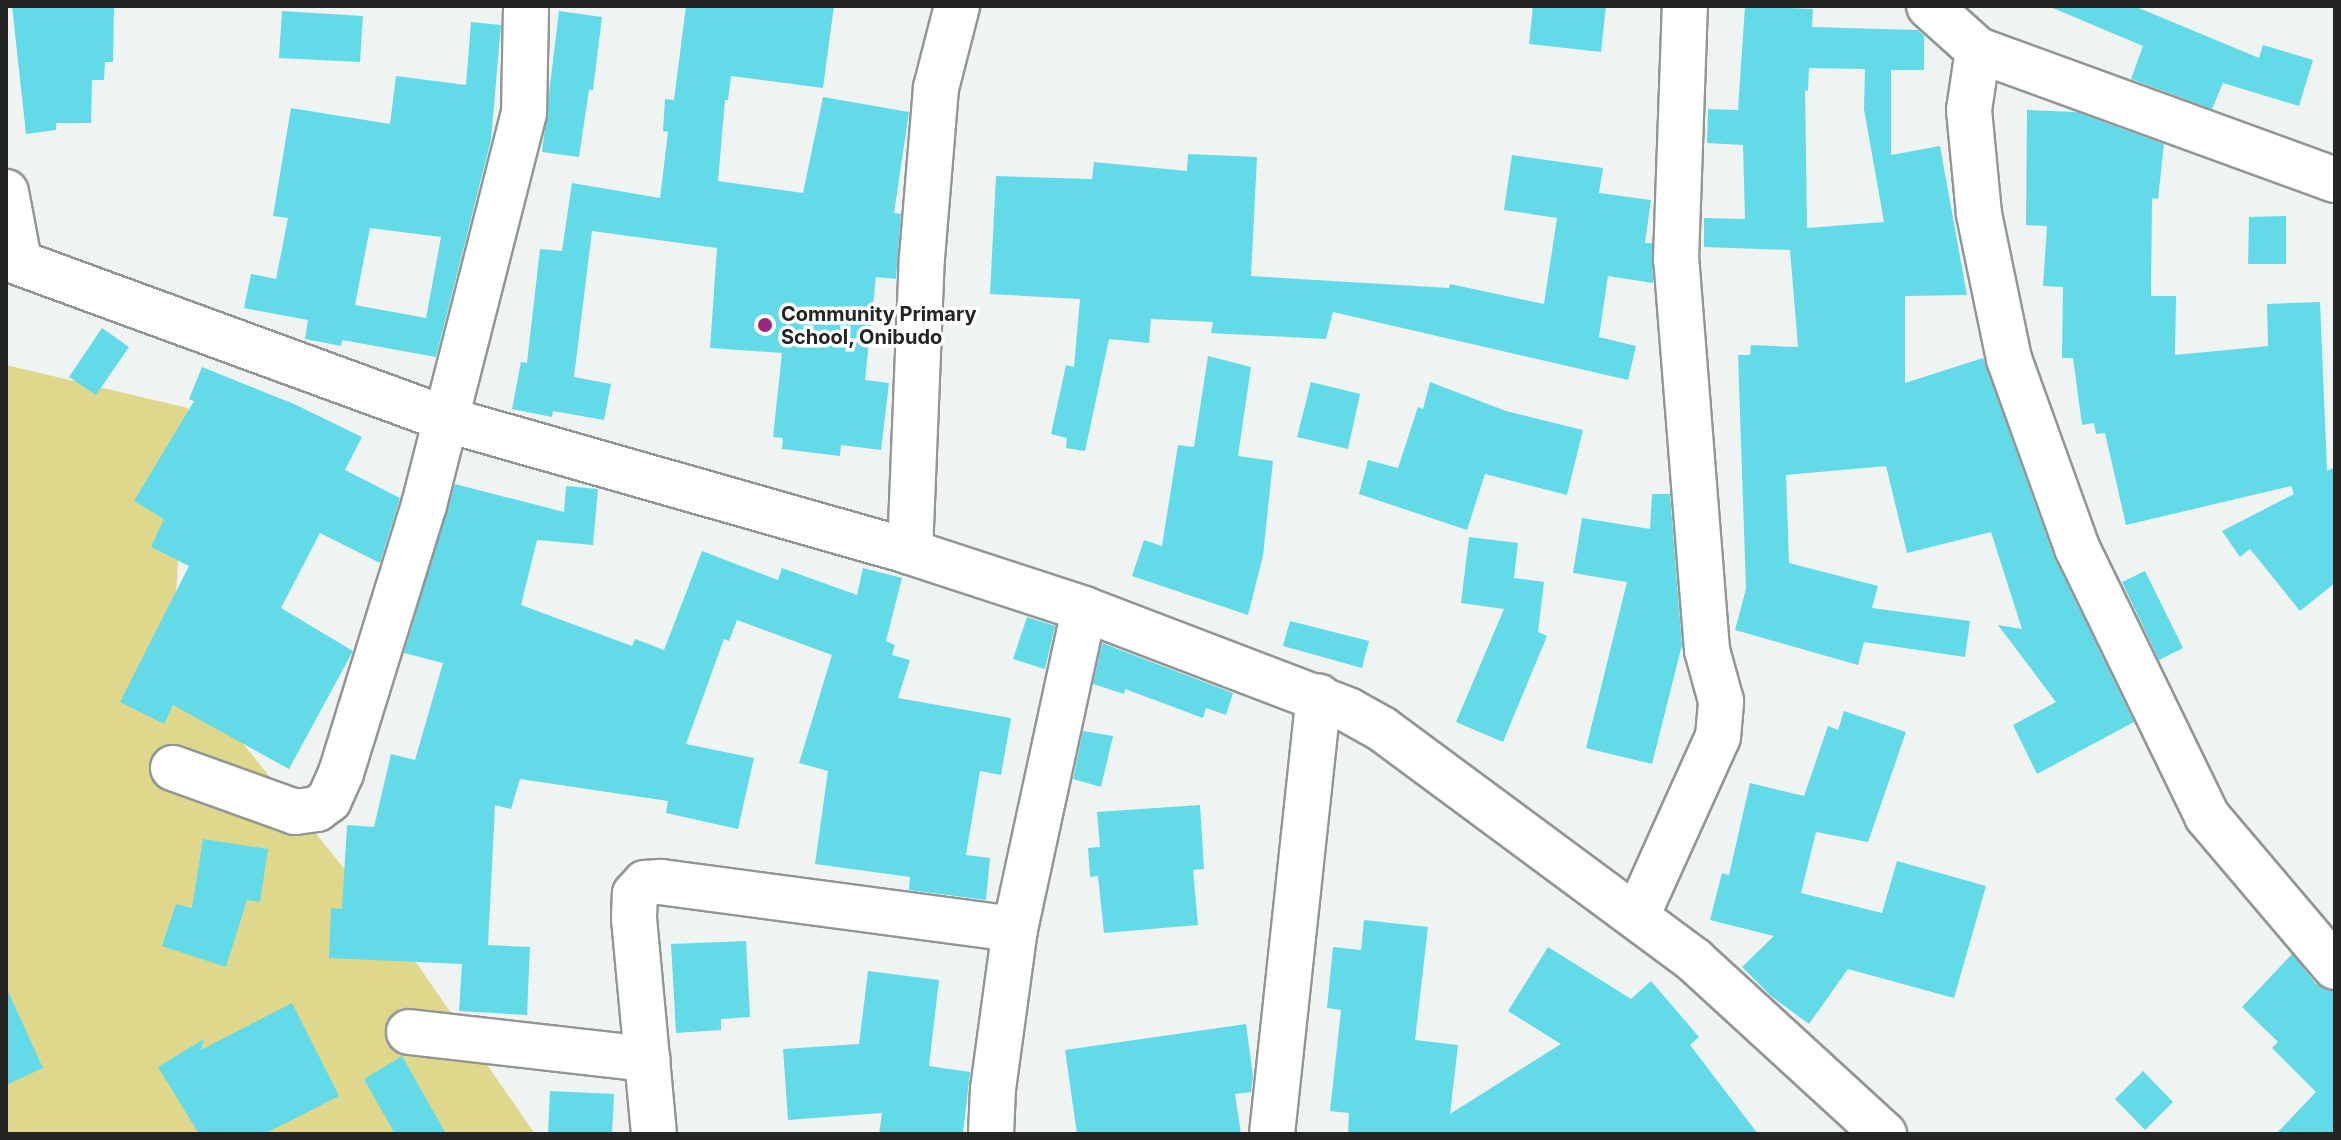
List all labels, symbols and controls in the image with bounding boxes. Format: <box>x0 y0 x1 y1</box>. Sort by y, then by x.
place label: Community Primary School, Onibudo <box>781 302 976 349</box>
marker: Community Primary School, Onibudo <box>756 316 774 334</box>

